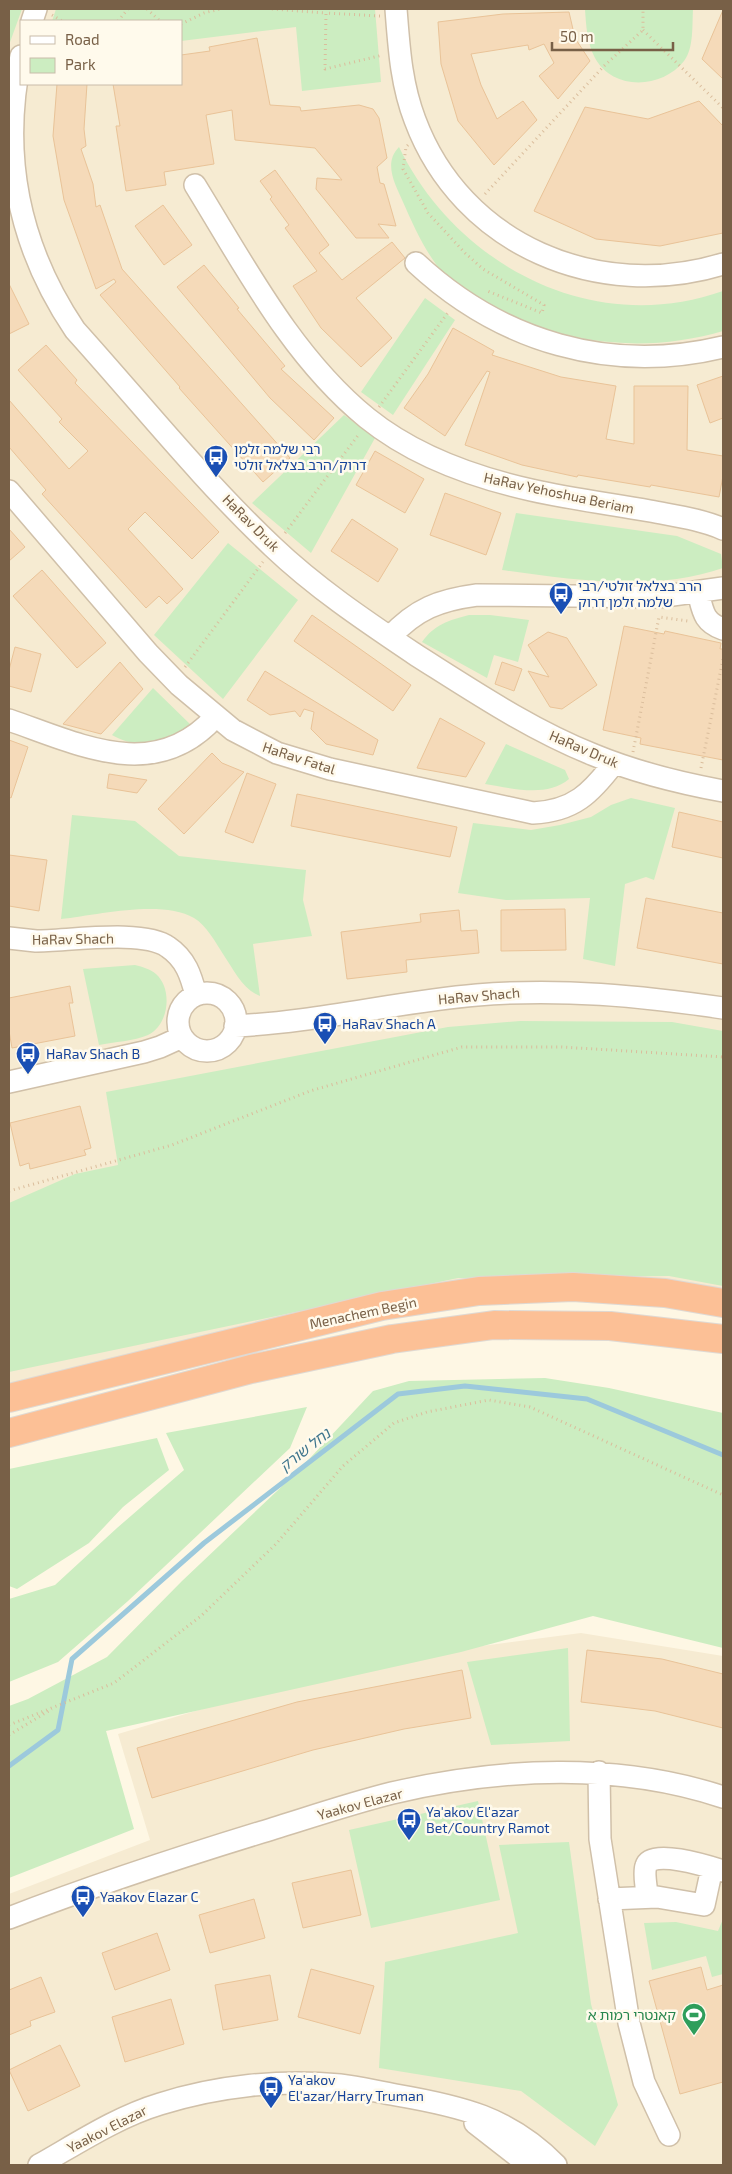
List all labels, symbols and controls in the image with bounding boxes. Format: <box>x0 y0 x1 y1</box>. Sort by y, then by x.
legend <box>20 20 182 85</box>
scale bar <box>552 20 673 52</box>
text: 50 m <box>560 27 594 45</box>
text: Road <box>65 30 100 48</box>
text: Park <box>65 55 96 73</box>
place label: רבי שלמה זלמן דרוק/הרב בצלאל זולטי <box>234 440 367 473</box>
bus stop icon: רבי שלמה זלמן דרוק/הרב בצלאל זולטי <box>203 444 229 478</box>
street label: HaRav Yehoshua Beriam <box>482 468 636 517</box>
street label: HaRav Druk <box>219 491 283 555</box>
place label: הרב בצלאל זולטי/רבי שלמה זלמן דרוק <box>578 577 702 610</box>
bus stop icon: הרב בצלאל זולטי/רבי שלמה זלמן דרוק <box>548 581 574 615</box>
street label: HaRav Druk <box>547 726 621 771</box>
street label: HaRav Fatal <box>261 738 339 778</box>
street label: HaRav Shach <box>32 929 114 948</box>
street label: HaRav Shach <box>437 983 521 1008</box>
bus stop icon: HaRav Shach A <box>312 1011 338 1045</box>
place label: HaRav Shach A <box>342 1015 436 1032</box>
bus stop icon: HaRav Shach B <box>15 1041 41 1075</box>
place label: HaRav Shach B <box>46 1045 140 1062</box>
street label: Menachem Begin <box>308 1293 418 1332</box>
water label: נחל שורק <box>275 1423 334 1475</box>
street label: Yaakov Elazar <box>315 1784 405 1823</box>
place label: Ya'akov El'azar Bet/Country Ramot <box>426 1803 550 1836</box>
bus stop icon: Ya'akov El'azar Bet/Country Ramot <box>396 1807 422 1841</box>
bus stop icon: Yaakov Elazar C <box>70 1884 96 1918</box>
place label: Yaakov Elazar C <box>100 1888 199 1905</box>
sports icon: קאנטרי רמות א <box>681 2002 707 2036</box>
place label: קאנטרי רמות א <box>588 2006 676 2023</box>
place label: Ya'akov El'azar/Harry Truman <box>288 2071 424 2104</box>
bus stop icon: Ya'akov El'azar/Harry Truman <box>258 2075 284 2109</box>
street label: Yaakov Elazar <box>64 2101 150 2156</box>

